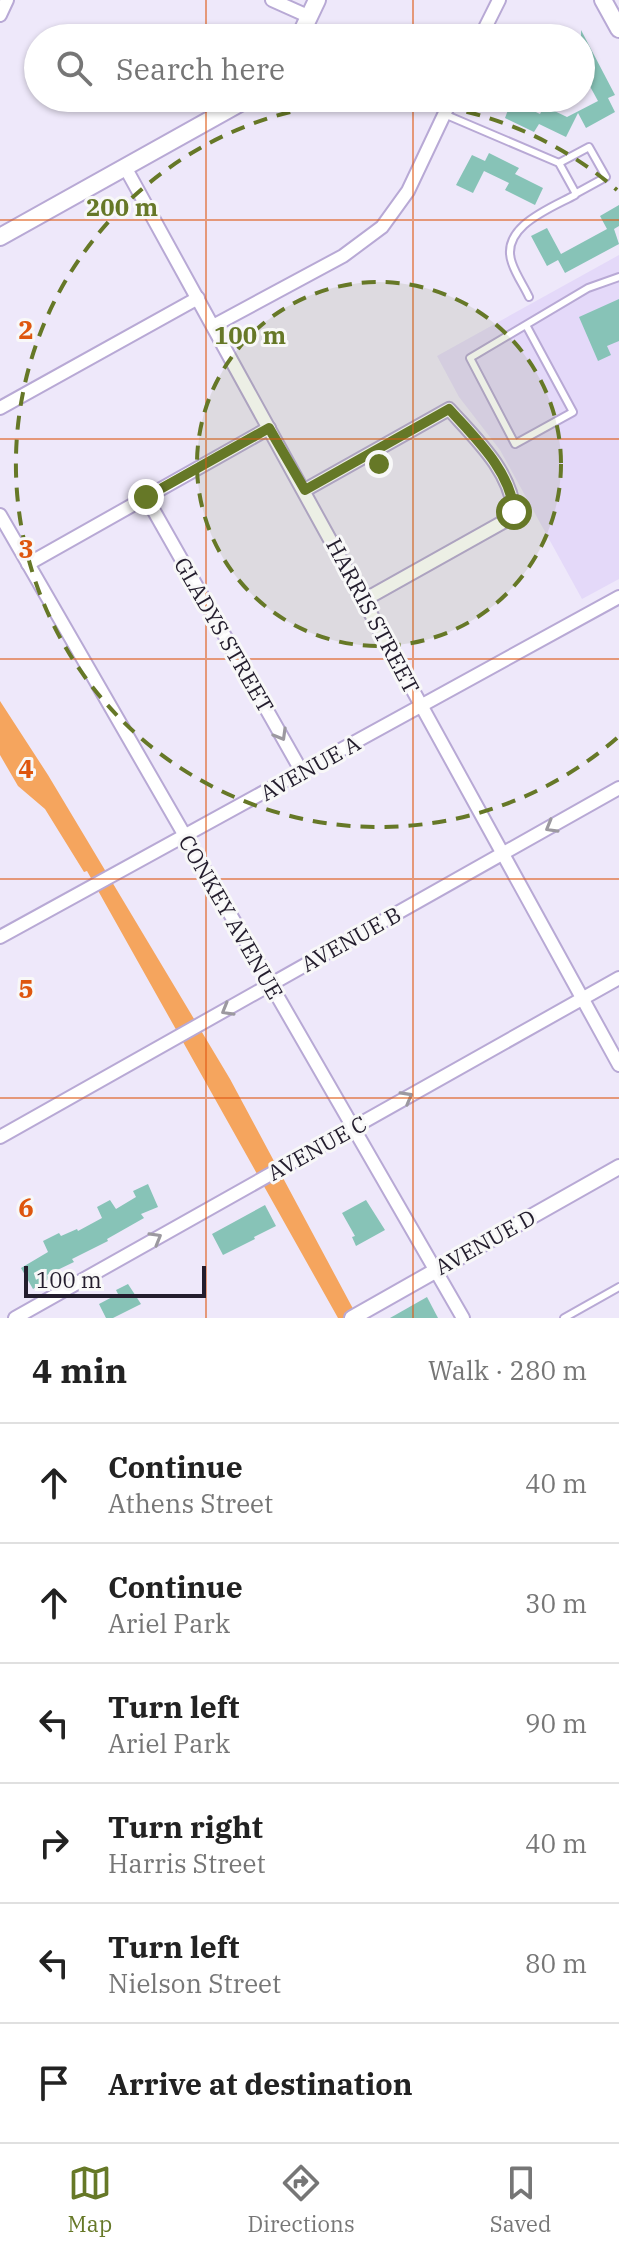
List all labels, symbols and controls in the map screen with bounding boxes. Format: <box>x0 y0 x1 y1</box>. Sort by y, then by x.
search box <box>24 24 595 112</box>
icon: search <box>52 46 96 90</box>
text: Search here <box>116 49 285 88</box>
text: 200 m <box>86 191 158 223</box>
text: 2 <box>18 312 34 346</box>
text: 100 m <box>214 319 286 351</box>
centre of rings <box>365 450 393 478</box>
route end <box>128 479 164 515</box>
route start <box>496 494 532 530</box>
text: 3 <box>18 531 34 565</box>
street label: HARRIS STREET <box>320 533 427 698</box>
street label: GLADYS STREET <box>168 552 281 718</box>
one-way arrow <box>271 727 287 741</box>
street label: AVENUE A <box>254 728 365 807</box>
text: 4 <box>18 751 34 785</box>
one-way arrow <box>545 817 560 833</box>
street label: CONKEY AVENUE <box>173 829 290 1004</box>
street label: AVENUE B <box>296 899 406 978</box>
text: 5 <box>18 971 34 1005</box>
one-way arrow <box>221 1000 236 1016</box>
one-way arrow <box>399 1091 413 1107</box>
street label: AVENUE C <box>262 1108 372 1187</box>
text: 6 <box>18 1190 34 1224</box>
street label: AVENUE D <box>429 1202 540 1281</box>
one-way arrow <box>147 1232 162 1248</box>
scale bar <box>24 1262 206 1298</box>
text: 100 m <box>36 1265 102 1294</box>
text: 4 min <box>32 1348 127 1392</box>
text: Walk · 280 m <box>428 1353 587 1387</box>
text: Continue <box>108 1447 243 1486</box>
icon: ahead <box>32 1461 76 1505</box>
text: 40 m <box>525 1466 587 1500</box>
text: Athens Street <box>108 1486 273 1520</box>
text: Continue <box>108 1567 243 1606</box>
icon: ahead <box>32 1581 76 1625</box>
text: 30 m <box>525 1586 587 1620</box>
text: Ariel Park <box>108 1606 230 1640</box>
text: Turn left <box>108 1687 240 1726</box>
icon: left <box>32 1701 76 1745</box>
text: 90 m <box>525 1706 587 1740</box>
text: Ariel Park <box>108 1726 230 1760</box>
text: Turn right <box>108 1807 263 1846</box>
icon: right <box>32 1821 76 1865</box>
text: 40 m <box>525 1826 587 1860</box>
text: Harris Street <box>108 1846 266 1880</box>
text: Turn left <box>108 1927 240 1966</box>
icon: left <box>32 1941 76 1985</box>
text: 80 m <box>525 1946 587 1980</box>
text: Nielson Street <box>108 1966 281 2000</box>
icon: arrive <box>32 2061 76 2105</box>
text: Arrive at destination <box>108 2064 413 2103</box>
tab: Map <box>68 2161 112 2238</box>
tab: Directions <box>247 2161 355 2238</box>
tab: Saved <box>490 2161 551 2238</box>

